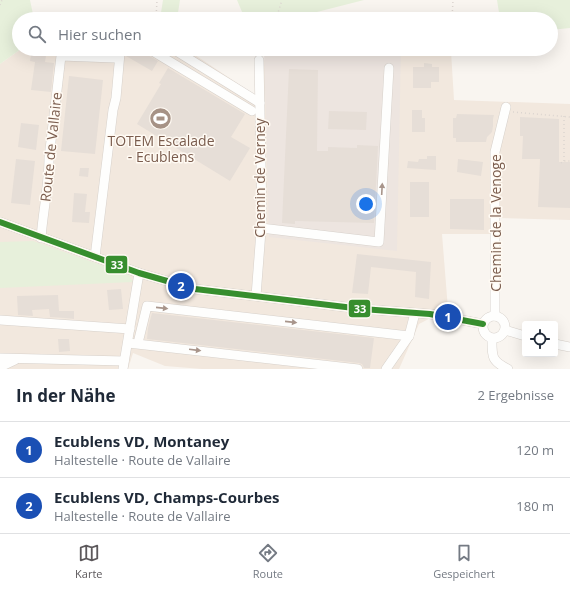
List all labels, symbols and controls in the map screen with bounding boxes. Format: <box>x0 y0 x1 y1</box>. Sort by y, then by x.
search box <box>12 12 558 56</box>
icon: search <box>26 23 48 45</box>
text: Hier suchen <box>58 24 142 44</box>
street label: Route de Vallaire <box>35 91 66 203</box>
sports icon: TOTEM Escalade - Ecublens <box>148 106 174 132</box>
street label: Chemin de Verney <box>250 117 269 238</box>
place label: TOTEM Escalade - Ecublens <box>108 131 215 166</box>
street label: Chemin de la Venoge <box>486 154 505 292</box>
one-way arrow <box>379 183 386 195</box>
your location <box>356 194 376 214</box>
line badge: 33 <box>105 255 128 274</box>
text: 33 <box>111 257 123 272</box>
pin: 2 <box>168 271 194 301</box>
line badge: 33 <box>348 299 371 318</box>
text: 33 <box>354 301 366 316</box>
pin: 1 <box>435 302 461 332</box>
one-way arrow <box>156 304 168 311</box>
one-way arrow <box>285 319 297 325</box>
map controls <box>522 321 558 357</box>
button: locate <box>522 321 558 357</box>
one-way arrow <box>189 347 201 353</box>
text: In der Nähe <box>16 384 115 407</box>
text: 2 Ergebnisse <box>477 386 554 404</box>
text: Ecublens VD, Montaney <box>54 431 229 451</box>
text: 1 <box>25 441 33 459</box>
text: 120 m <box>516 441 554 459</box>
text: Haltestelle · Route de Vallaire <box>54 451 231 469</box>
text: Ecublens VD, Champs-Courbes <box>54 487 279 507</box>
text: 2 <box>25 497 33 515</box>
text: 180 m <box>516 497 554 515</box>
text: Haltestelle · Route de Vallaire <box>54 507 231 525</box>
tab: Karte <box>75 542 103 581</box>
tab: Route <box>253 542 283 581</box>
tab: Gespeichert <box>433 542 495 581</box>

